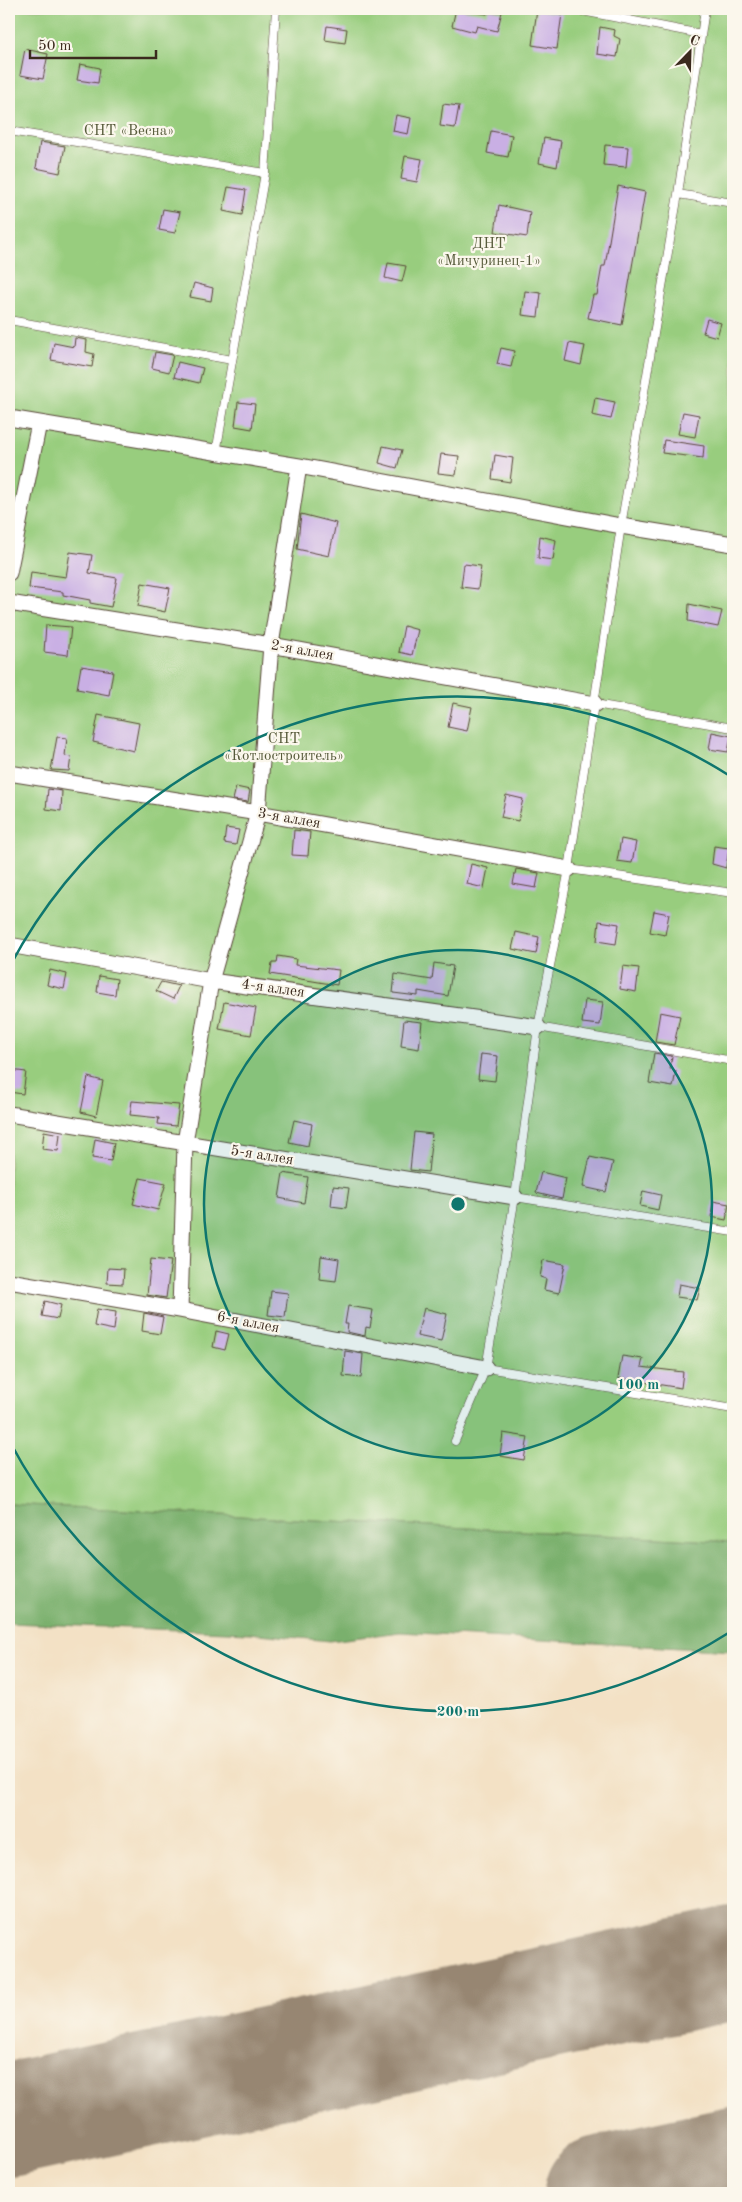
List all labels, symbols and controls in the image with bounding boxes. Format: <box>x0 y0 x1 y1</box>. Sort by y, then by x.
scale bar <box>30 28 156 60</box>
north arrow <box>664 28 714 78</box>
text: С <box>688 33 702 49</box>
text: 50 m <box>38 39 72 54</box>
park label: СНТ «Весна» <box>84 124 174 139</box>
park label: ДНТ «Мичуринец-1» <box>437 237 541 269</box>
street label: 2-я аллея <box>269 638 335 664</box>
park label: СНТ «Котлостроитель» <box>224 732 344 764</box>
street label: 3-я аллея <box>256 806 322 832</box>
street label: 4-я аллея <box>241 977 306 1001</box>
street label: 5-я аллея <box>229 1144 295 1168</box>
centre of rings <box>449 1195 467 1213</box>
street label: 6-я аллея <box>215 1310 281 1336</box>
text: 100 m <box>617 1378 659 1393</box>
text: 200 m <box>437 1705 479 1720</box>

